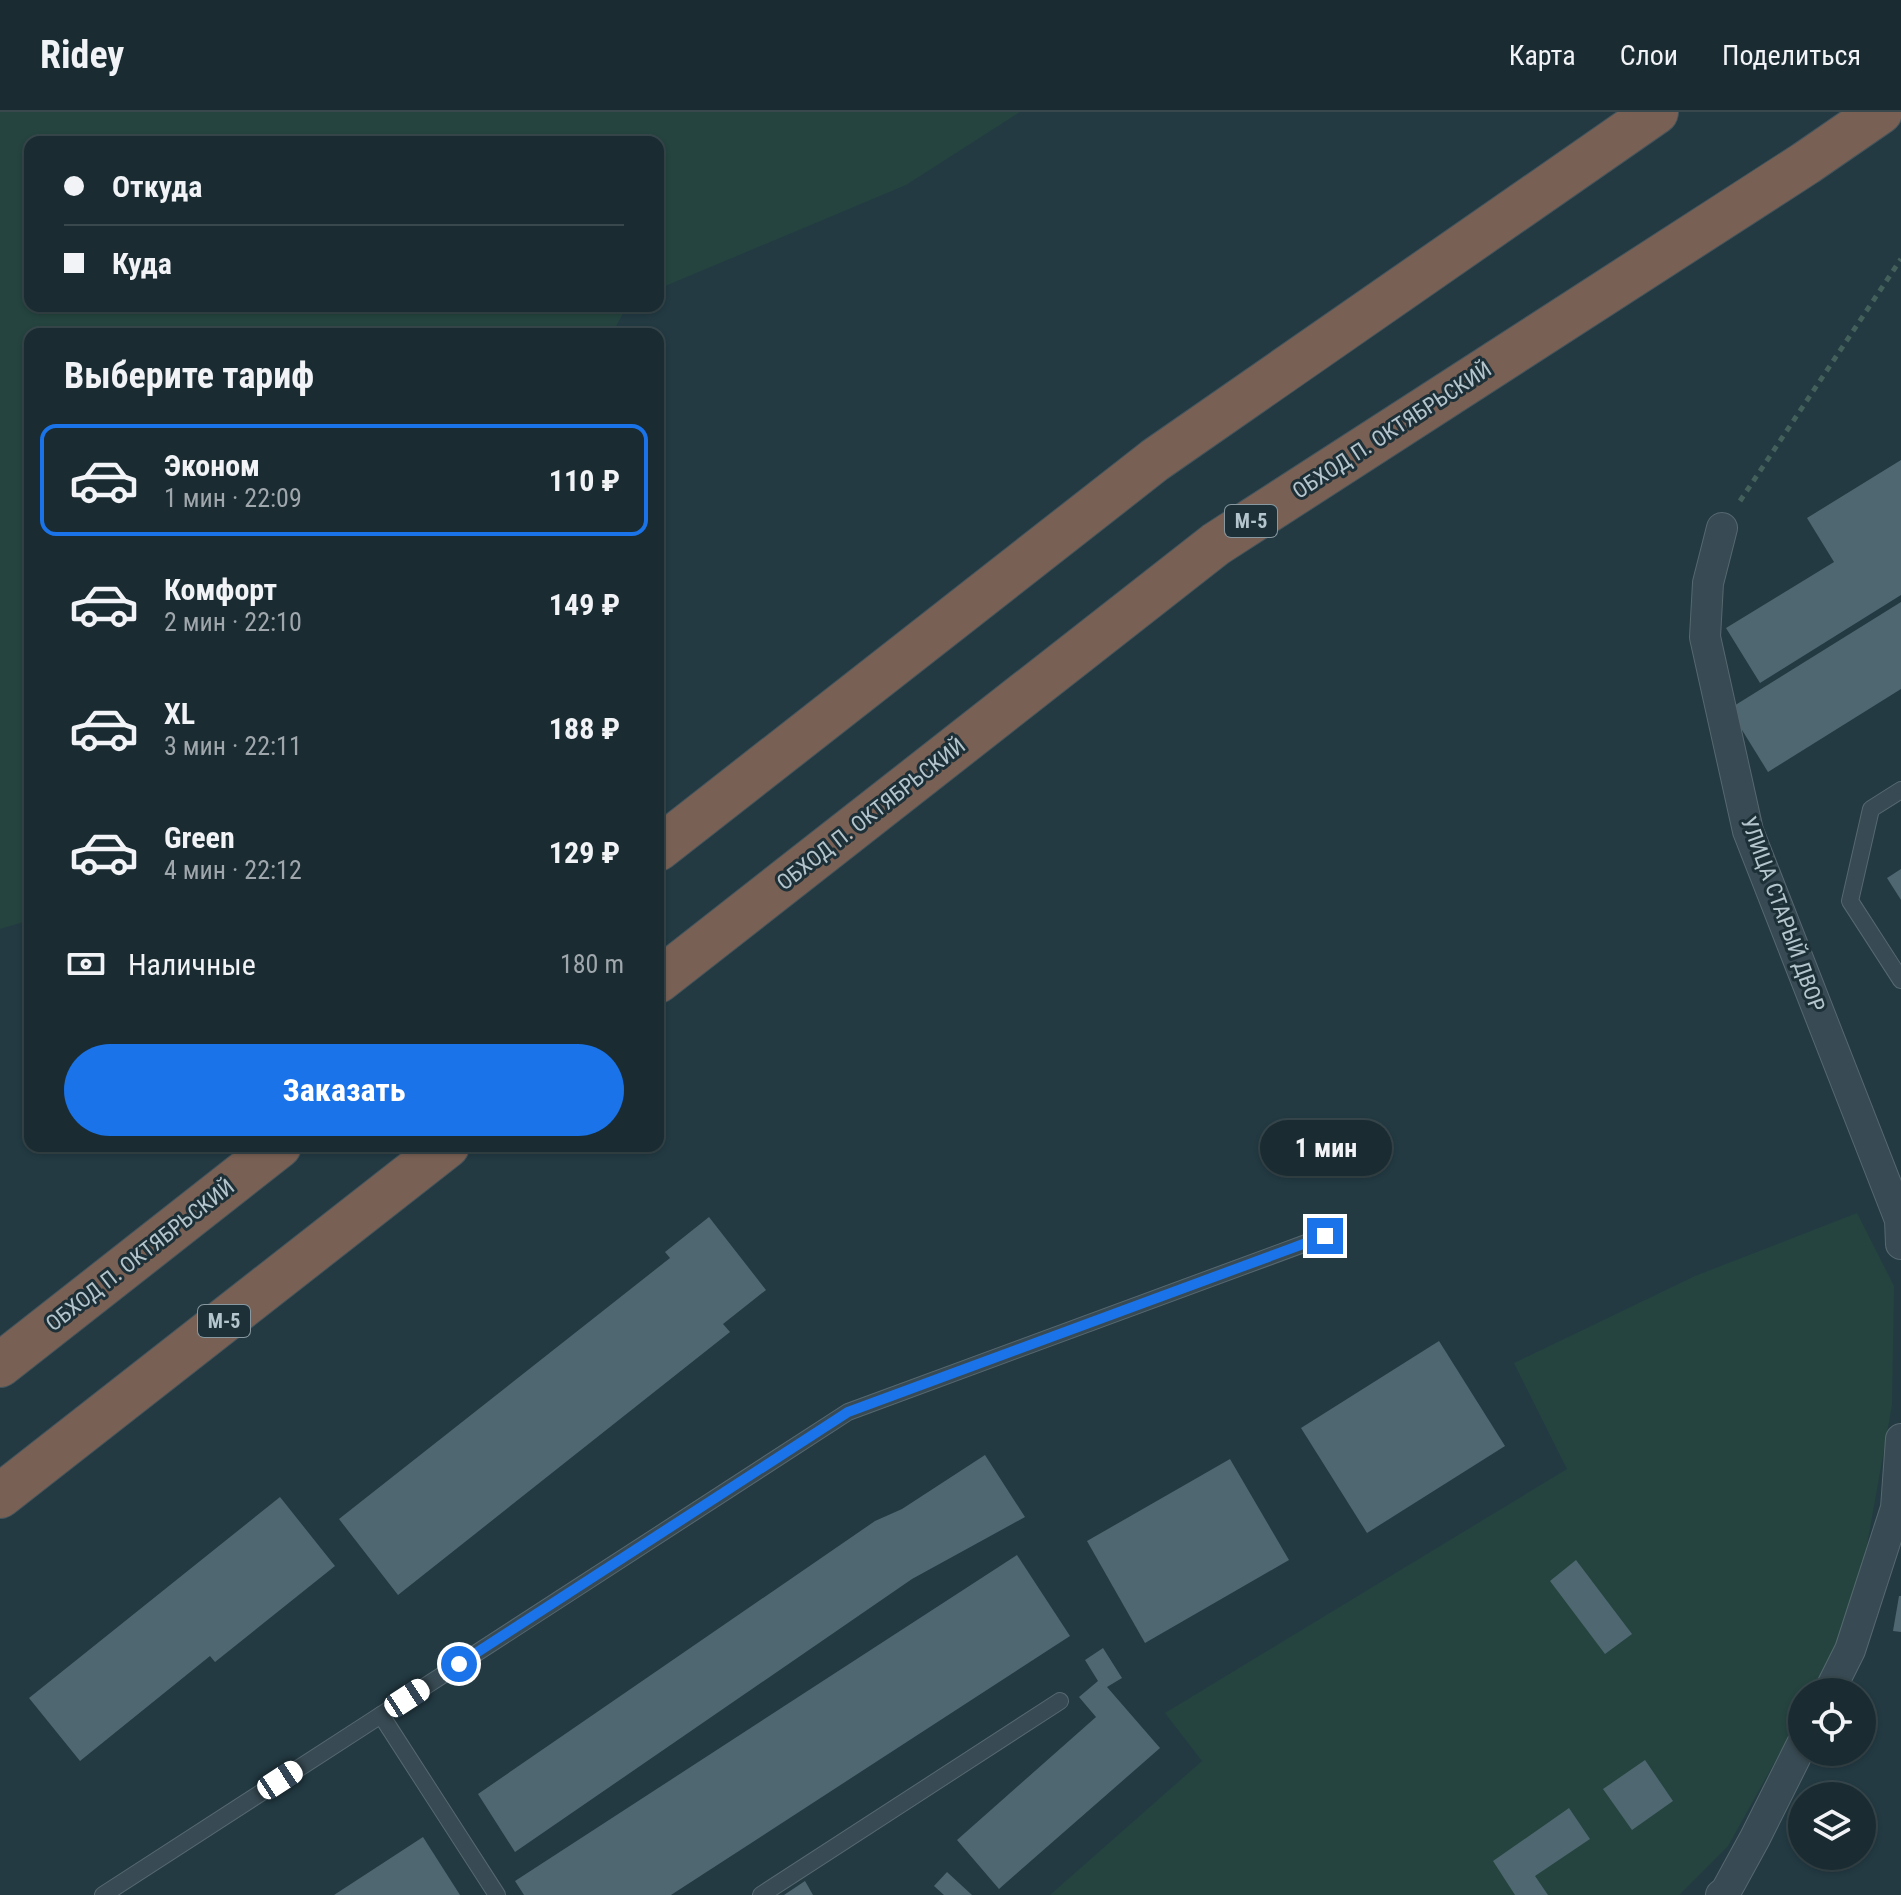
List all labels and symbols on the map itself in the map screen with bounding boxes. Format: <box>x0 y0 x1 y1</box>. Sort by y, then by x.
street label: ОБХОД П. ОКТЯБРЬСКИЙ <box>1288 356 1496 504</box>
road number: М-5 <box>1225 505 1277 537</box>
street label: ОБХОД П. ОКТЯБРЬСКИЙ <box>772 733 970 895</box>
street label: УЛИЦА СТАРЫЙ ДВОР <box>1736 813 1830 1015</box>
callout: 1 мин <box>1259 1120 1391 1176</box>
street label: ОБХОД П. ОКТЯБРЬСКИЙ <box>41 1174 239 1336</box>
route end <box>1307 1218 1343 1254</box>
road number: М-5 <box>198 1305 250 1337</box>
route start <box>441 1646 477 1682</box>
car <box>380 1675 434 1721</box>
car <box>253 1757 307 1803</box>

